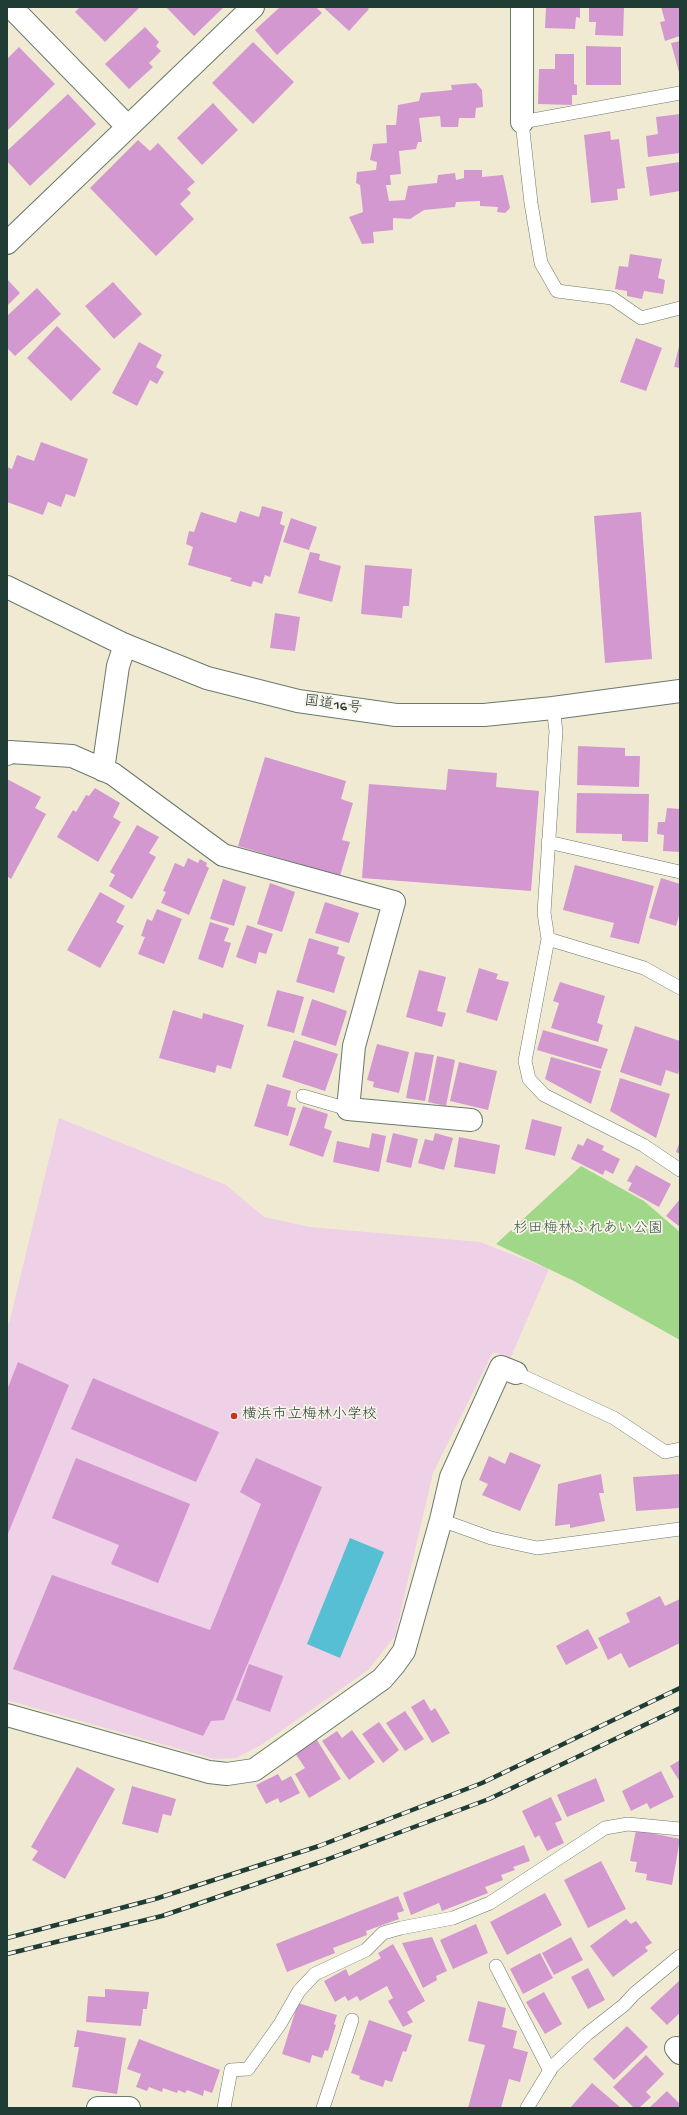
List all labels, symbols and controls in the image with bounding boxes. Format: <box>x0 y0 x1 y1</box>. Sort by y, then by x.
street label: 国道16号 <box>303 693 363 719</box>
park label: 杉田梅林ふれあい公園 <box>513 1221 663 1239</box>
place label: 横浜市立梅林小学校 <box>242 1407 377 1425</box>
marker: 横浜市立梅林小学校 <box>229 1411 239 1421</box>

